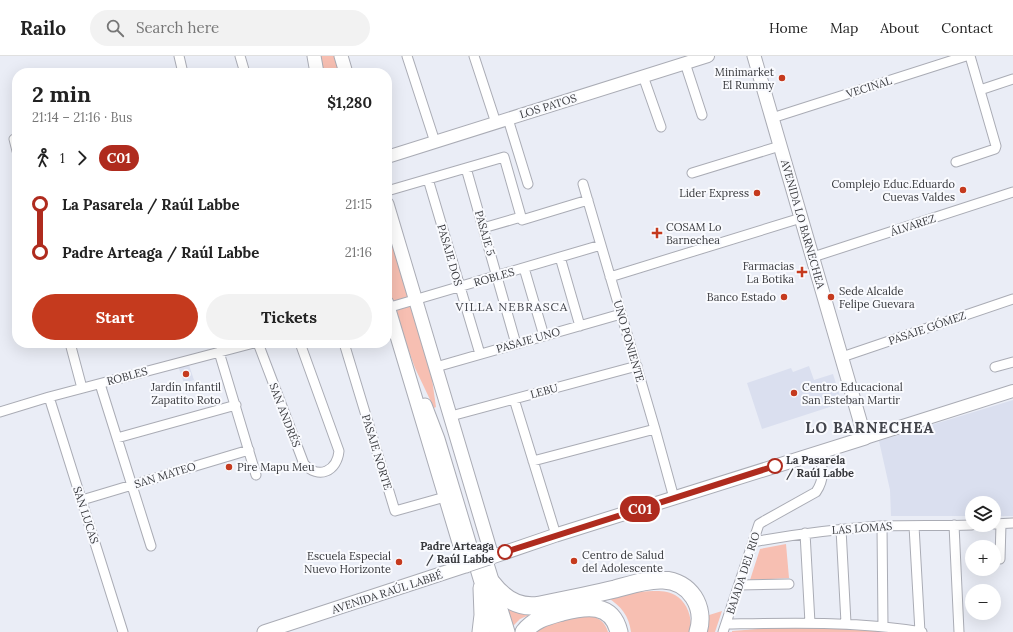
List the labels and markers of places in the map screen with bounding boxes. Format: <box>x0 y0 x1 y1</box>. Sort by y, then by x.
place label: Minimarket El Rummy <box>715 65 775 92</box>
marker: Minimarket El Rummy <box>777 73 787 83</box>
place label: Complejo Educ.Eduardo Cuevas Valdes <box>831 177 955 204</box>
marker: Complejo Educ.Eduardo Cuevas Valdes <box>958 185 968 195</box>
place label: Lider Express <box>679 186 749 200</box>
marker: Lider Express <box>752 188 762 198</box>
place label: COSAM Lo Barnechea <box>666 220 721 247</box>
marker: COSAM Lo Barnechea <box>651 227 663 239</box>
place label: Farmacias La Botika <box>743 259 794 286</box>
marker: Farmacias La Botika <box>797 267 807 277</box>
place label: Sede Alcalde Felipe Guevara <box>839 284 915 311</box>
place label: Banco Estado <box>707 290 776 304</box>
marker: Banco Estado <box>779 292 789 302</box>
marker: Sede Alcalde Felipe Guevara <box>826 292 836 302</box>
marker: Jardín Infantil Zapatito Roto <box>181 369 191 379</box>
place label: Jardín Infantil Zapatito Roto <box>150 380 221 407</box>
place label: Centro Educacional San Esteban Martir <box>802 380 903 407</box>
marker: Centro Educacional San Esteban Martir <box>789 388 799 398</box>
place label: La Pasarela / Raúl Labbe <box>786 453 854 481</box>
marker: La Pasarela / Raúl Labbe <box>767 458 783 474</box>
place label: Pire Mapu Meu <box>237 460 315 474</box>
marker: Pire Mapu Meu <box>224 462 234 472</box>
place label: Padre Arteaga / Raúl Labbe <box>420 539 494 567</box>
marker: Padre Arteaga / Raúl Labbe <box>497 544 513 560</box>
place label: Centro de Salud del Adolescente <box>582 548 664 575</box>
place label: Escuela Especial Nuevo Horizonte <box>304 549 391 576</box>
marker: Centro de Salud del Adolescente <box>569 556 579 566</box>
marker: Escuela Especial Nuevo Horizonte <box>394 557 404 567</box>

